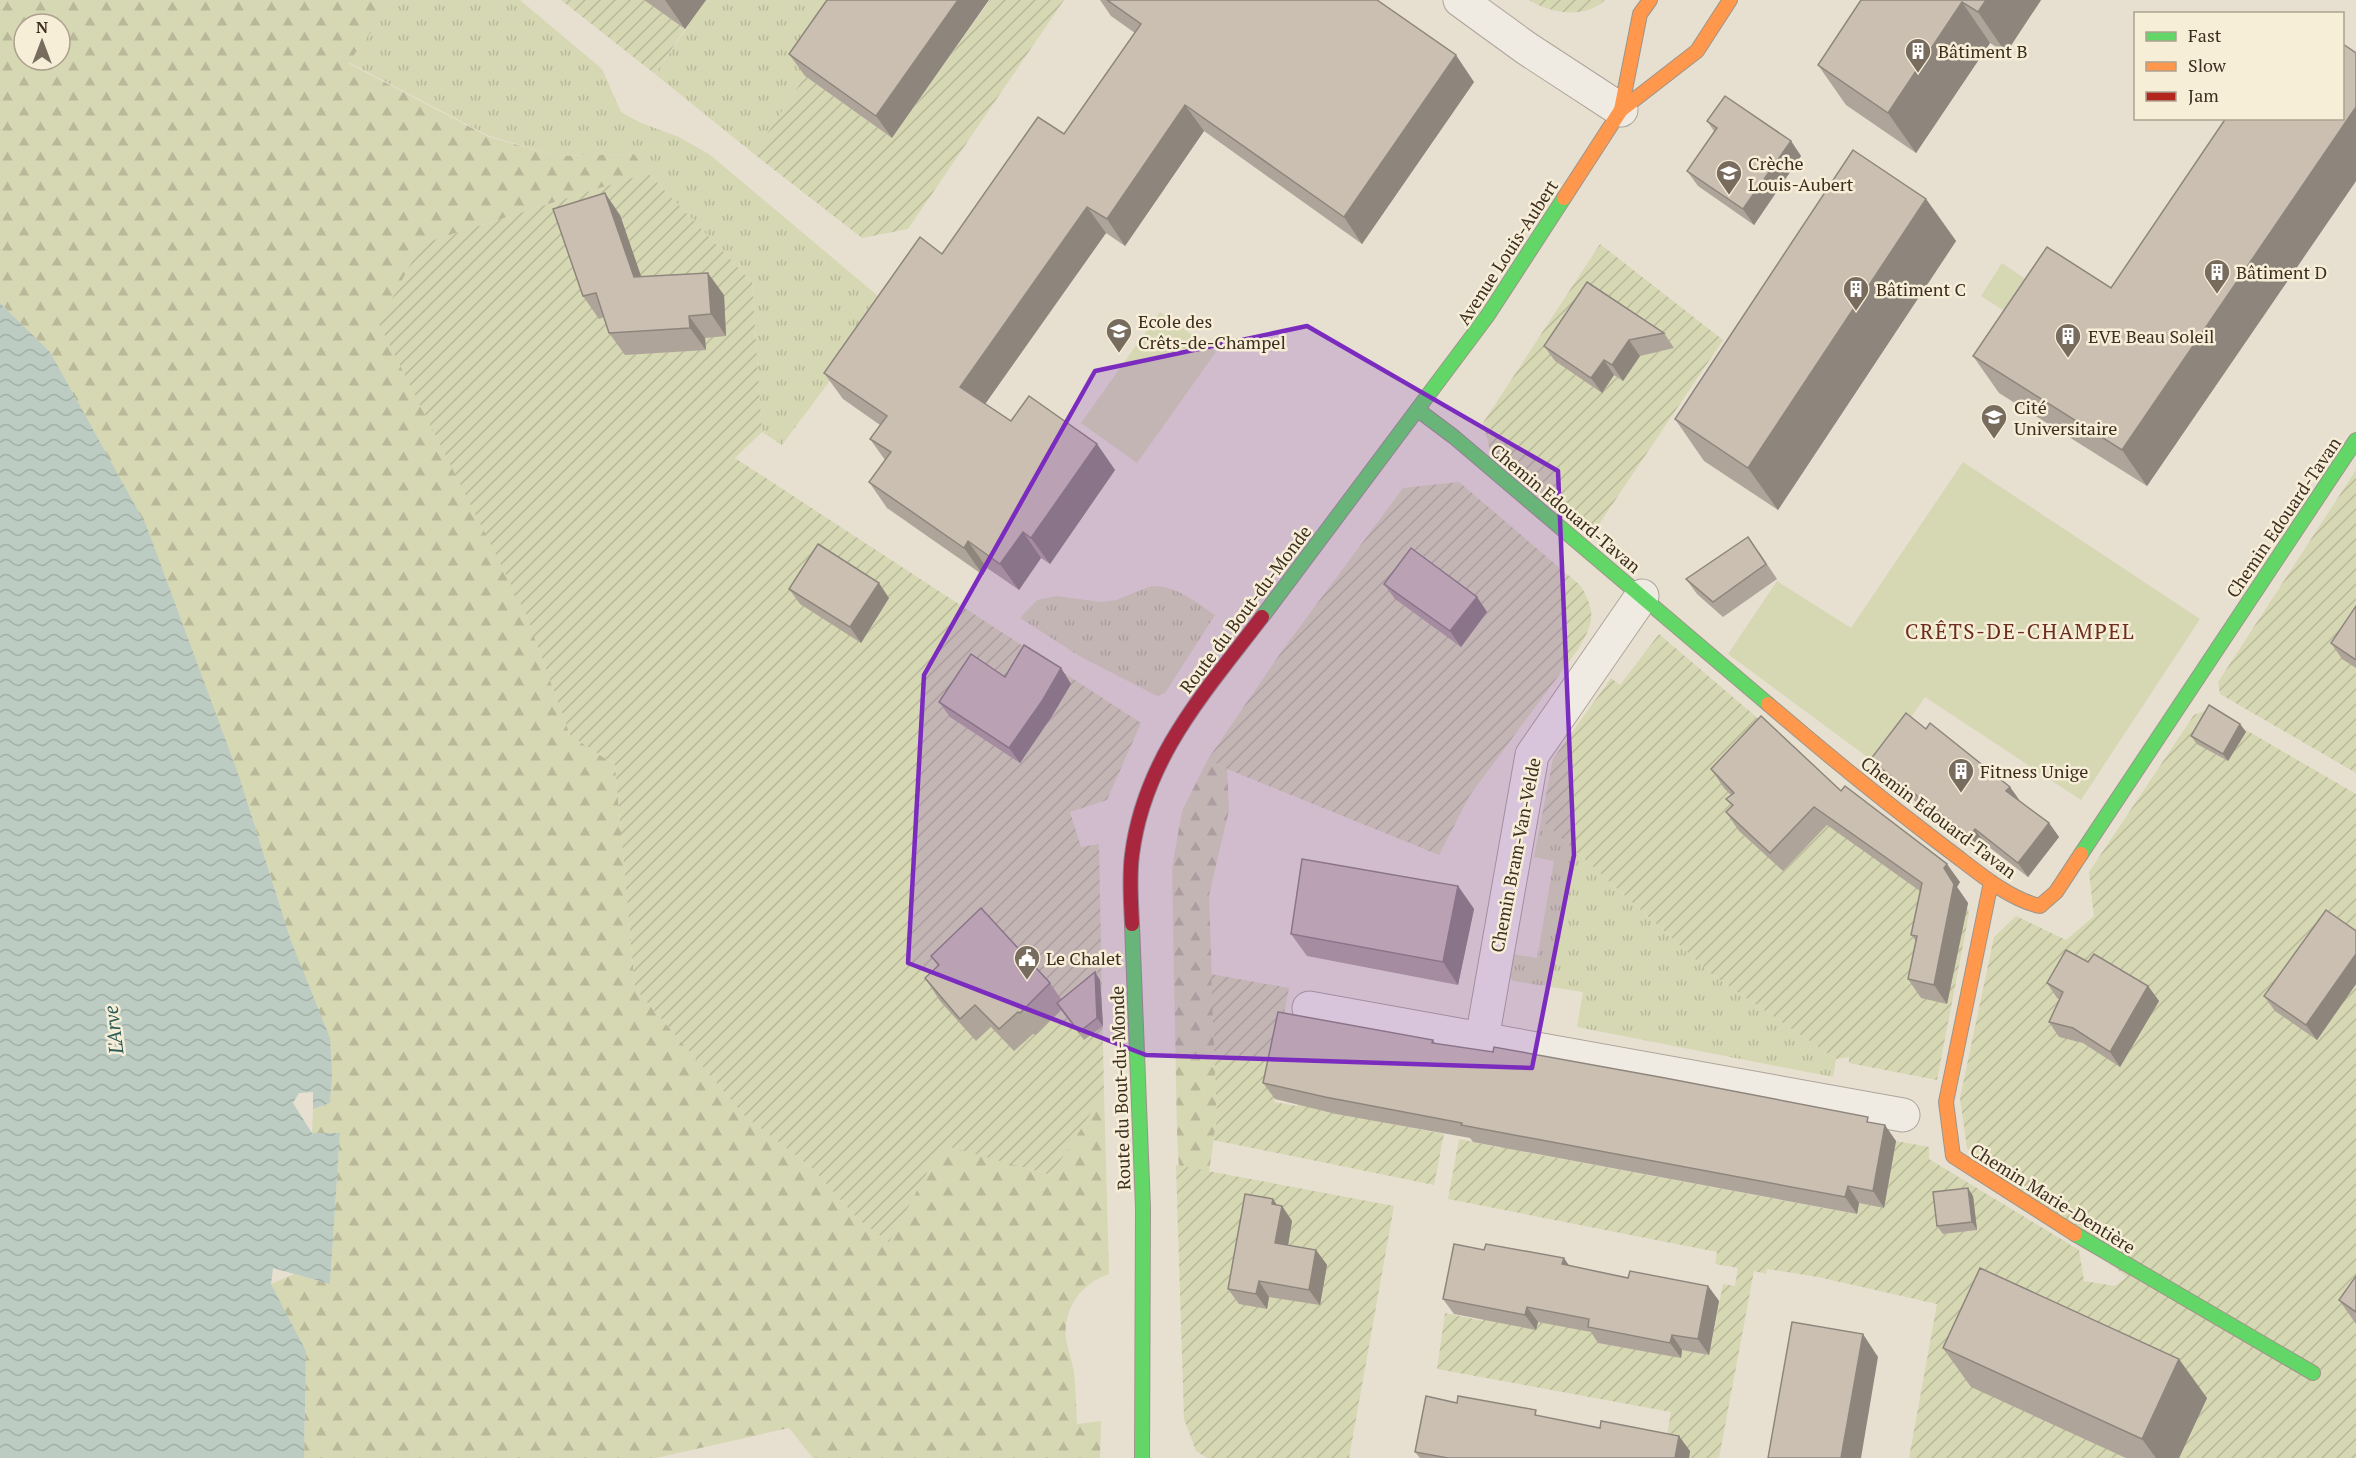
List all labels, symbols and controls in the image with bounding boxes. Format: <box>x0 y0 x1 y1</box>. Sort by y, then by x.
north arrow <box>12 12 72 72</box>
legend <box>2134 12 2344 120</box>
text: N <box>36 16 48 38</box>
text: Fast <box>2188 23 2222 47</box>
building icon: Bâtiment B <box>1903 36 1933 74</box>
place label: Bâtiment B <box>1938 39 2028 63</box>
text: Slow <box>2188 53 2227 77</box>
text: Jam <box>2188 83 2219 107</box>
place label: Crèche Louis-Aubert <box>1748 151 1854 196</box>
school or university icon: Crèche Louis-Aubert <box>1714 158 1744 196</box>
street label: Avenue Louis-Aubert <box>1451 174 1563 329</box>
building icon: Bâtiment D <box>2202 257 2232 295</box>
place label: Bâtiment D <box>2236 260 2327 284</box>
building icon: Bâtiment C <box>1841 274 1871 312</box>
place label: Bâtiment C <box>1876 277 1966 301</box>
place label: Ecole des Crêts-de-Champel <box>1138 309 1286 354</box>
school or university icon: Ecole des Crêts-de-Champel <box>1104 316 1134 354</box>
building icon: EVE Beau Soleil <box>2053 321 2083 359</box>
place label: EVE Beau Soleil <box>2088 324 2214 348</box>
place label: Cité Universitaire <box>2014 395 2117 440</box>
school or university icon: Cité Universitaire <box>1979 402 2009 440</box>
street label: Chemin Edouard-Tavan <box>2220 432 2346 602</box>
street label: Chemin Edouard-Tavan <box>1486 438 1646 578</box>
street label: Route du Bout-du-Monde <box>1174 520 1316 698</box>
district label: CRÊTS-DE-CHAMPEL <box>1905 617 2135 645</box>
street label: Chemin Edouard-Tavan <box>1856 751 2022 884</box>
street label: Chemin Bram-Van-Velde <box>1484 756 1546 954</box>
building icon: Fitness Unige <box>1946 756 1976 794</box>
place label: Fitness Unige <box>1980 759 2088 783</box>
public building icon: Le Chalet <box>1012 943 1042 981</box>
place label: Le Chalet <box>1046 946 1122 970</box>
street label: Route du Bout-du-Monde <box>1104 985 1136 1191</box>
water label: L'Arve <box>97 1004 130 1057</box>
street label: Chemin Marie-Dentière <box>1966 1137 2140 1259</box>

